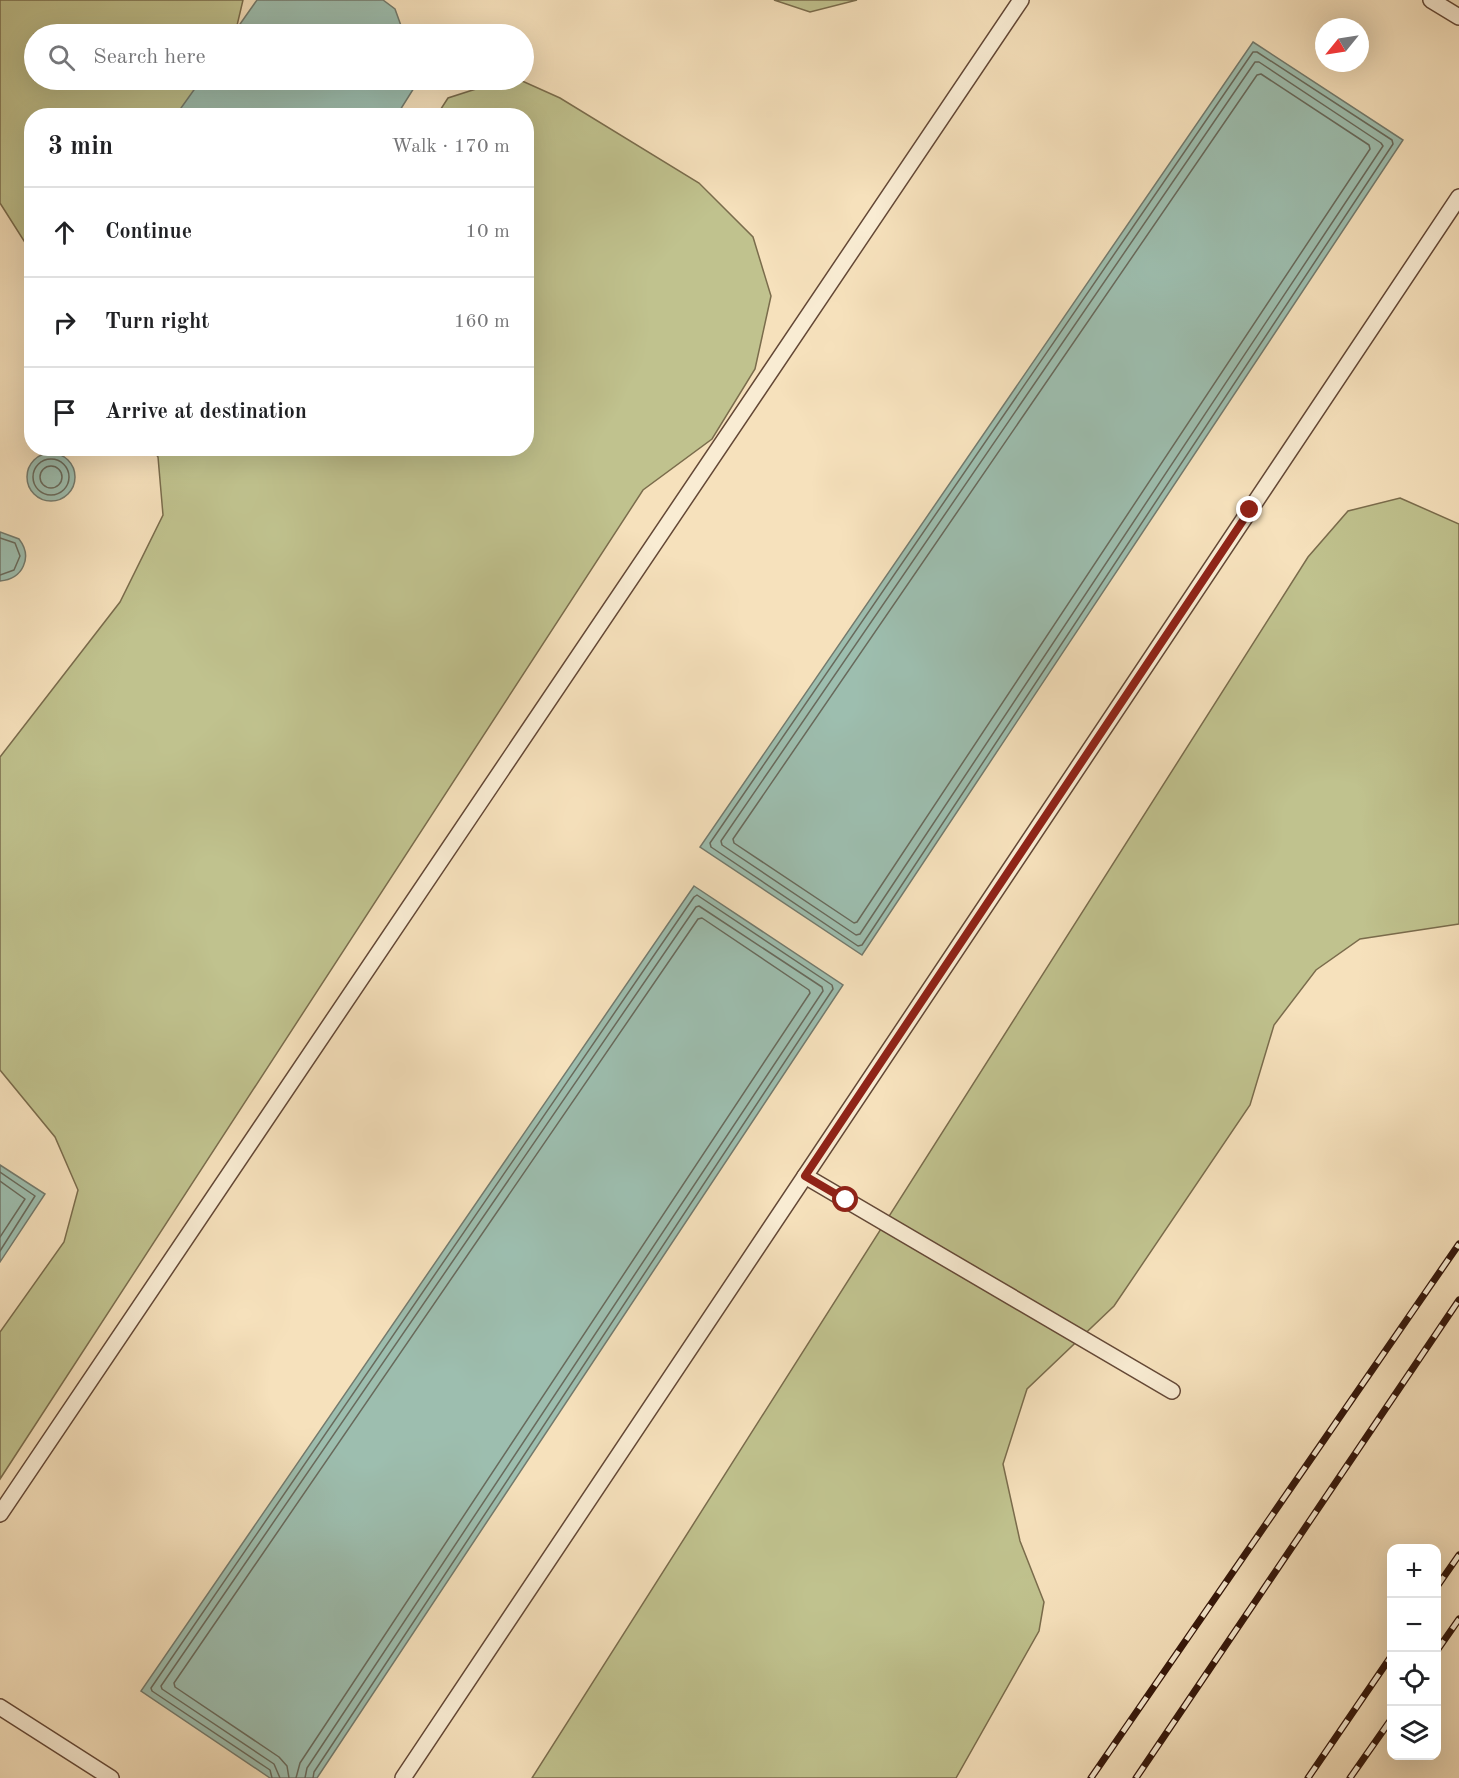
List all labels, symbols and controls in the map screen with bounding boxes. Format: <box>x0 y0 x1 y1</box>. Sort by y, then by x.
north arrow <box>1315 18 1369 72</box>
search box <box>24 24 534 90</box>
icon: search <box>45 41 78 74</box>
text: Search here <box>93 46 206 68</box>
text: 3 min <box>48 134 113 160</box>
text: Walk · 170 m <box>391 137 510 157</box>
icon: ahead <box>48 216 81 249</box>
text: Continue <box>105 221 192 243</box>
text: 10 m <box>465 222 510 242</box>
icon: right <box>48 306 81 339</box>
text: Turn right <box>105 311 209 333</box>
text: 160 m <box>454 312 510 332</box>
icon: arrive <box>48 396 81 429</box>
text: Arrive at destination <box>105 401 307 423</box>
route end <box>1236 496 1262 522</box>
route start <box>832 1186 858 1212</box>
map controls <box>1387 1544 1441 1760</box>
button: + <box>1387 1544 1441 1598</box>
button: − <box>1387 1598 1441 1652</box>
button: locate <box>1387 1652 1441 1706</box>
button: layers <box>1387 1706 1441 1760</box>

